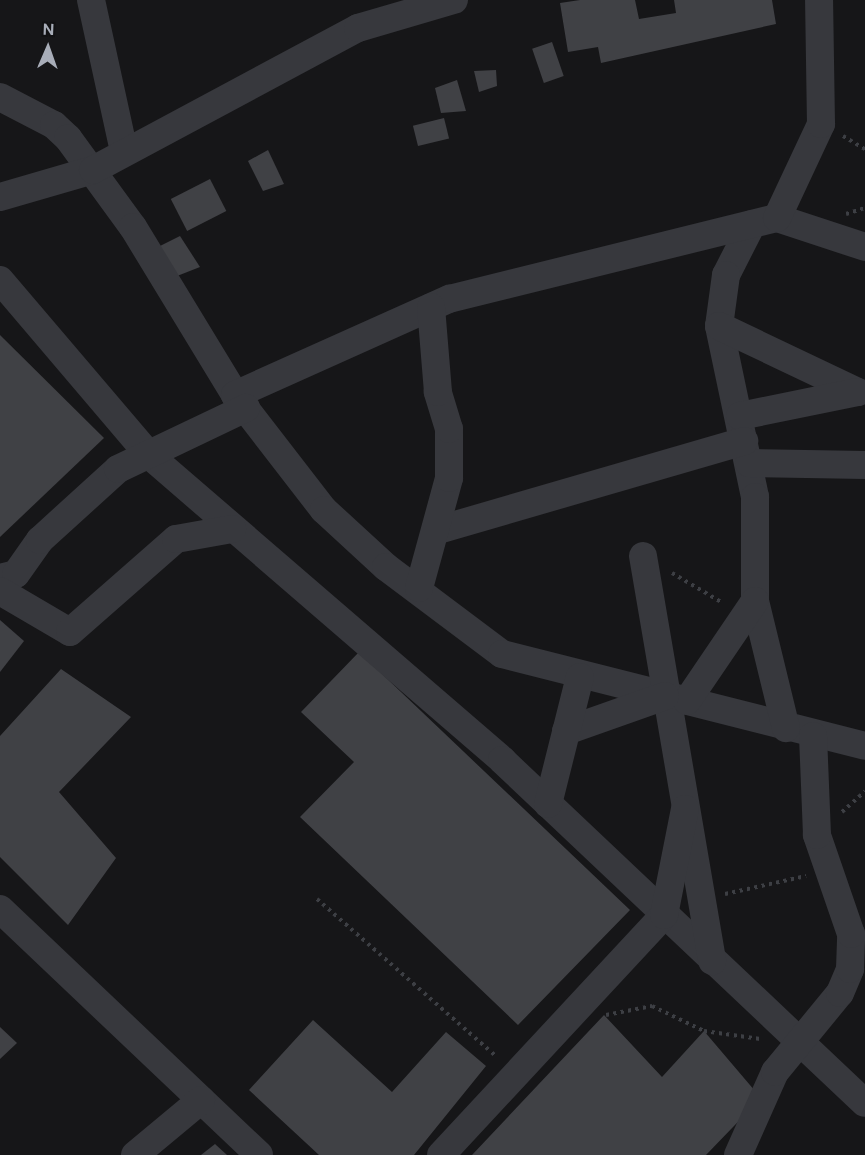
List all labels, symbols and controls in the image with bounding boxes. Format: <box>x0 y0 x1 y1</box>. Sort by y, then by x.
north arrow <box>18 18 78 78</box>
text: N <box>42 19 55 40</box>

